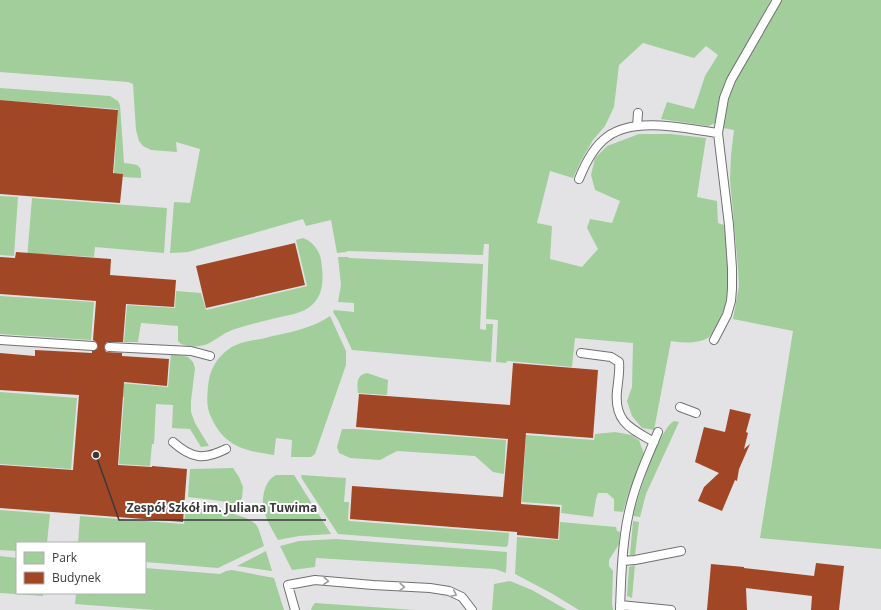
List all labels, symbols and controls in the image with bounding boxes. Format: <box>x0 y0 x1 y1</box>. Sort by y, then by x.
callout: Zespół Szkół im. Juliana Tuwima <box>119 496 326 520</box>
text: Zespół Szkół im. Juliana Tuwima <box>127 499 317 516</box>
legend <box>16 542 146 594</box>
text: Park <box>52 549 78 566</box>
text: Budynek <box>52 569 102 586</box>
one-way arrow <box>323 576 329 585</box>
one-way arrow <box>399 582 405 591</box>
one-way arrow <box>450 589 457 597</box>

